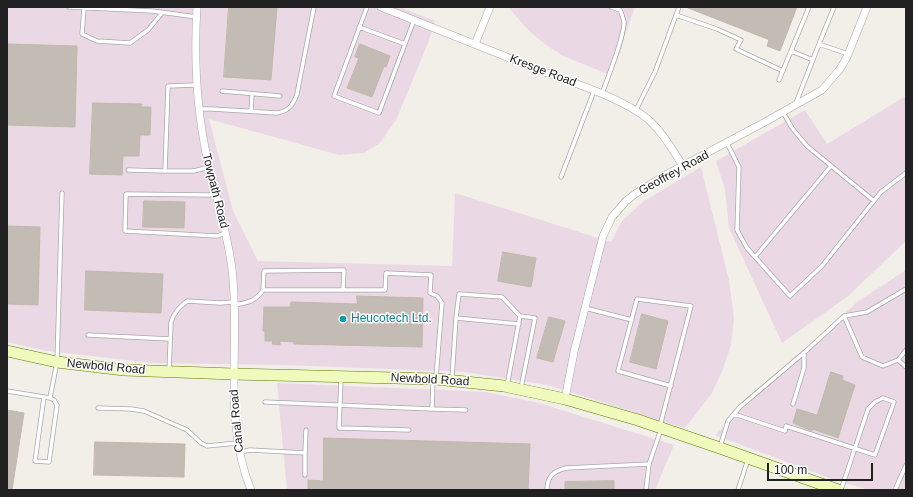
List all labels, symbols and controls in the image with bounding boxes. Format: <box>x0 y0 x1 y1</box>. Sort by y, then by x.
street label: Kresge Road <box>508 52 578 90</box>
street label: Geoffrey Road <box>636 148 712 198</box>
street label: Towpath Road <box>199 152 231 230</box>
place label: Heucotech Ltd. <box>351 312 432 326</box>
marker: Heucotech Ltd. <box>338 314 348 324</box>
street label: Newbold Road <box>66 356 146 378</box>
street label: Newbold Road <box>390 371 470 389</box>
street label: Canal Road <box>227 389 247 453</box>
scale bar <box>769 455 875 481</box>
text: 100 m <box>774 463 807 477</box>

